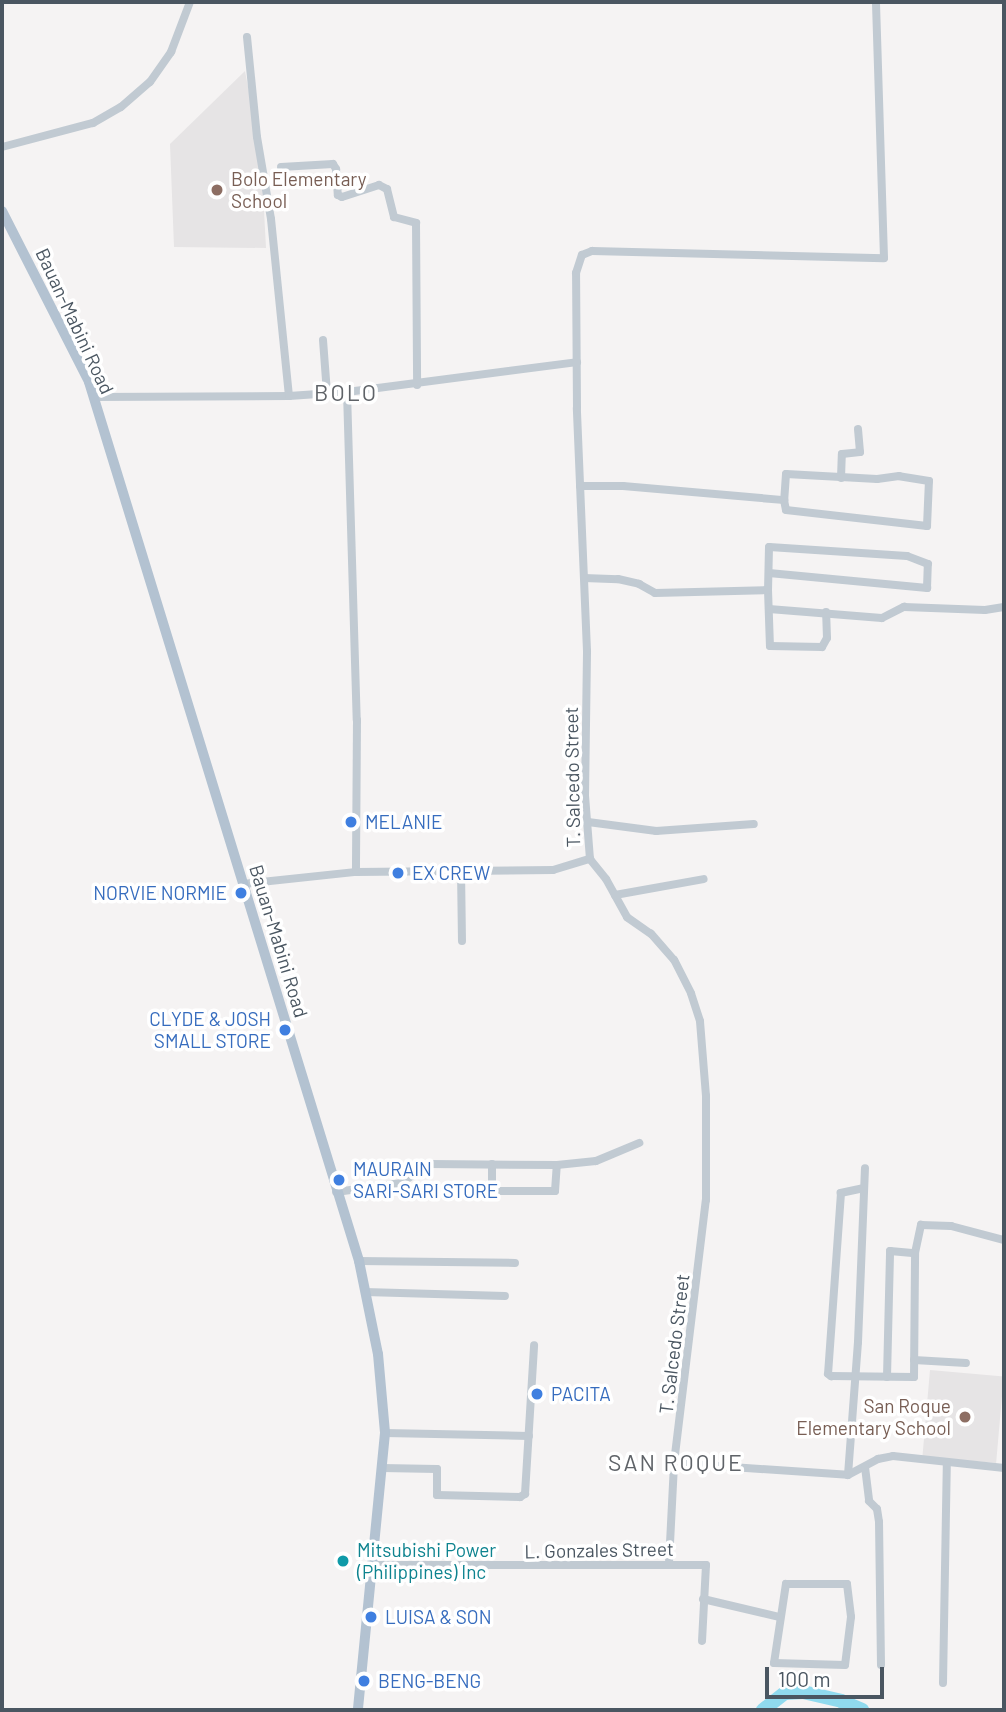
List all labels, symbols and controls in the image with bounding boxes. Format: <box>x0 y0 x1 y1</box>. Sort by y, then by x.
place label: Bolo Elementary School <box>231 168 367 212</box>
marker: Bolo Elementary School <box>209 182 225 198</box>
street label: Bauan-Mabini Road <box>31 244 119 398</box>
district label: BOLO <box>315 378 377 406</box>
street label: T. Salcedo Street <box>559 706 585 848</box>
place label: MELANIE <box>365 811 442 833</box>
marker: MELANIE <box>343 814 359 830</box>
street label: Bauan-Mabini Road <box>245 862 313 1020</box>
place label: EX CREW <box>412 862 490 884</box>
marker: EX CREW <box>390 865 406 881</box>
place label: NORVIE NORMIE <box>93 882 227 904</box>
marker: NORVIE NORMIE <box>233 885 249 901</box>
place label: CLYDE & JOSH SMALL STORE <box>149 1008 271 1052</box>
marker: CLYDE & JOSH SMALL STORE <box>277 1022 293 1038</box>
place label: MAURAIN SARI-SARI STORE <box>353 1158 498 1202</box>
marker: MAURAIN SARI-SARI STORE <box>331 1172 347 1188</box>
street label: T. Salcedo Street <box>654 1273 694 1415</box>
place label: PACITA <box>551 1383 611 1405</box>
marker: PACITA <box>529 1386 545 1402</box>
place label: San Roque Elementary School <box>796 1395 951 1439</box>
marker: San Roque Elementary School <box>957 1409 973 1425</box>
district label: SAN ROQUE <box>609 1448 743 1476</box>
street label: L. Gonzales Street <box>524 1537 674 1563</box>
place label: Mitsubishi Power (Philippines) Inc <box>357 1539 496 1583</box>
marker: Mitsubishi Power (Philippines) Inc <box>335 1553 351 1569</box>
place label: LUISA & SON <box>385 1606 492 1628</box>
marker: LUISA & SON <box>363 1609 379 1625</box>
scale bar <box>768 1652 887 1696</box>
text: 100 m <box>778 1666 831 1691</box>
place label: BENG-BENG <box>378 1670 481 1692</box>
marker: BENG-BENG <box>356 1673 372 1689</box>

